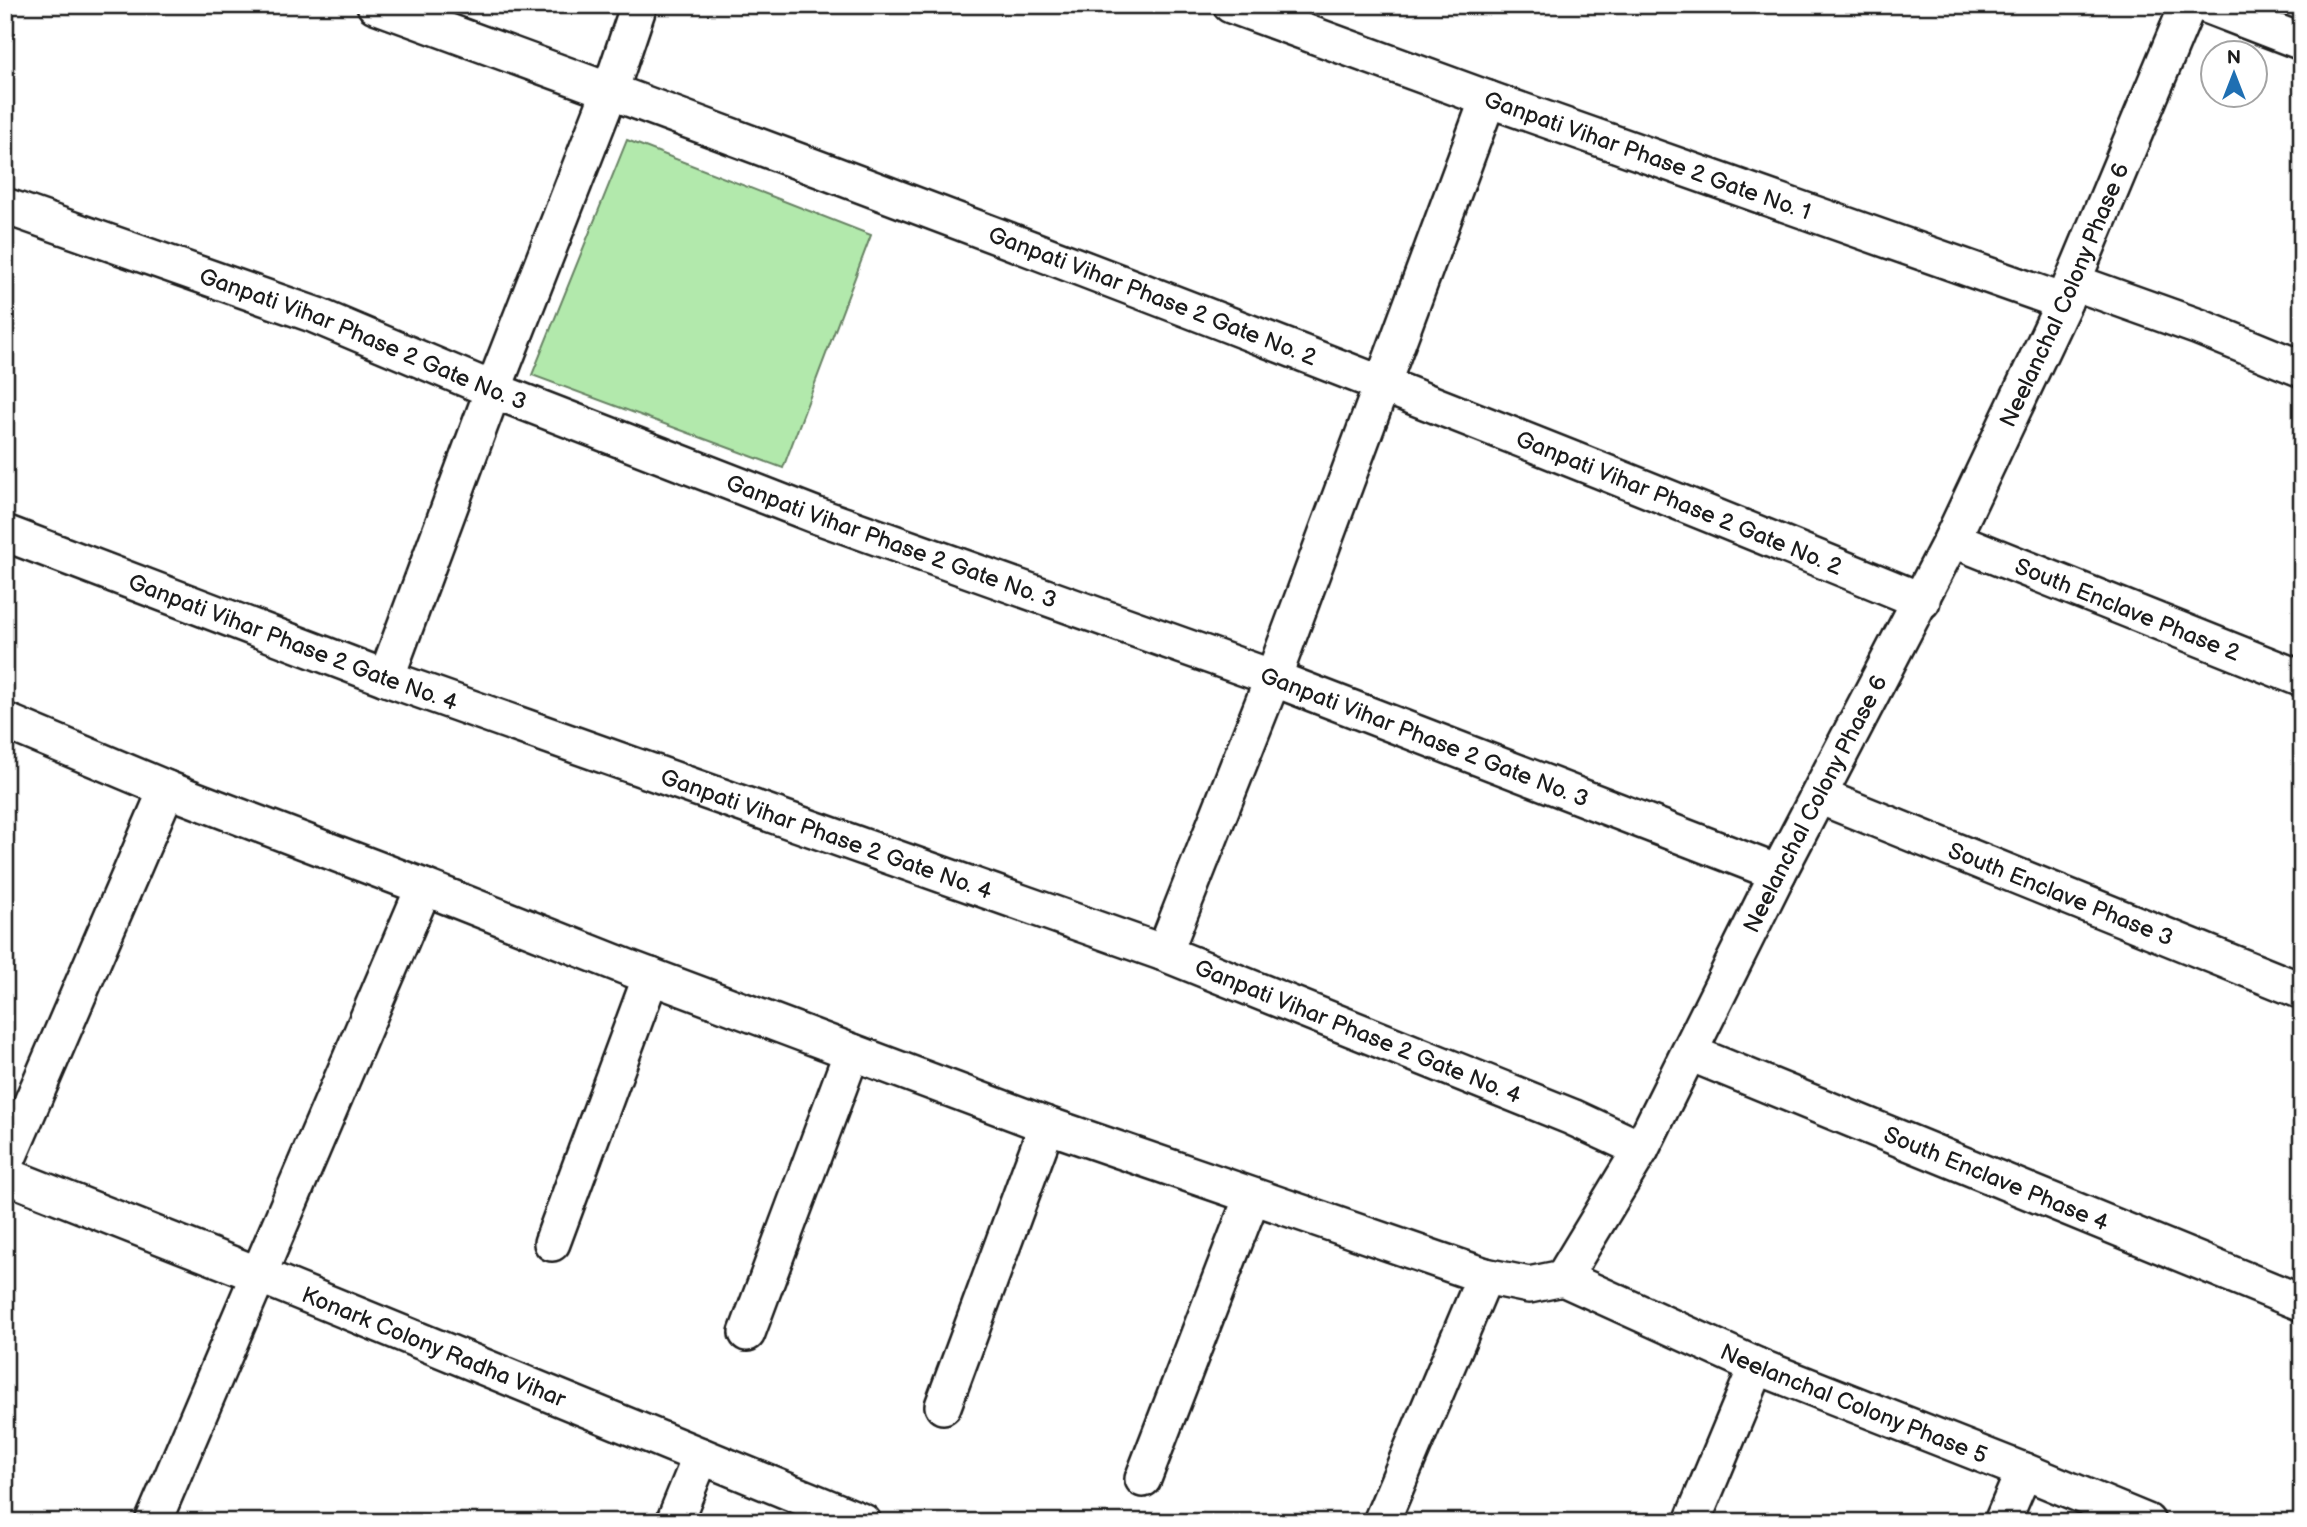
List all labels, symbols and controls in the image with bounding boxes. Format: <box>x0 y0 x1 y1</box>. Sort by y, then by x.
north arrow <box>2198 38 2268 108</box>
text: N <box>2227 47 2241 70</box>
street label: Ganpati Vihar Phase 2 Gate No. 1 <box>1480 86 1815 227</box>
street label: Neelanchal Colony Phase 6 <box>1994 159 2136 432</box>
street label: Ganpati Vihar Phase 2 Gate No. 2 <box>984 221 1321 372</box>
street label: Ganpati Vihar Phase 2 Gate No. 3 <box>195 262 530 417</box>
street label: Ganpati Vihar Phase 2 Gate No. 2 <box>1512 425 1847 582</box>
street label: Ganpati Vihar Phase 2 Gate No. 3 <box>722 469 1060 615</box>
street label: South Enclave Phase 2 <box>2011 553 2244 668</box>
street label: Ganpati Vihar Phase 2 Gate No. 4 <box>124 568 461 717</box>
street label: Ganpati Vihar Phase 2 Gate No. 3 <box>1256 662 1593 814</box>
street label: Neelanchal Colony Phase 6 <box>1738 671 1894 938</box>
street label: Ganpati Vihar Phase 2 Gate No. 4 <box>657 763 996 906</box>
street label: South Enclave Phase 3 <box>1944 837 2177 953</box>
street label: Ganpati Vihar Phase 2 Gate No. 4 <box>1190 954 1525 1110</box>
street label: South Enclave Phase 4 <box>1880 1121 2113 1237</box>
street label: Konark Colony Radha Vihar <box>297 1281 570 1414</box>
street label: Neelanchal Colony Phase 5 <box>1716 1338 1991 1470</box>

